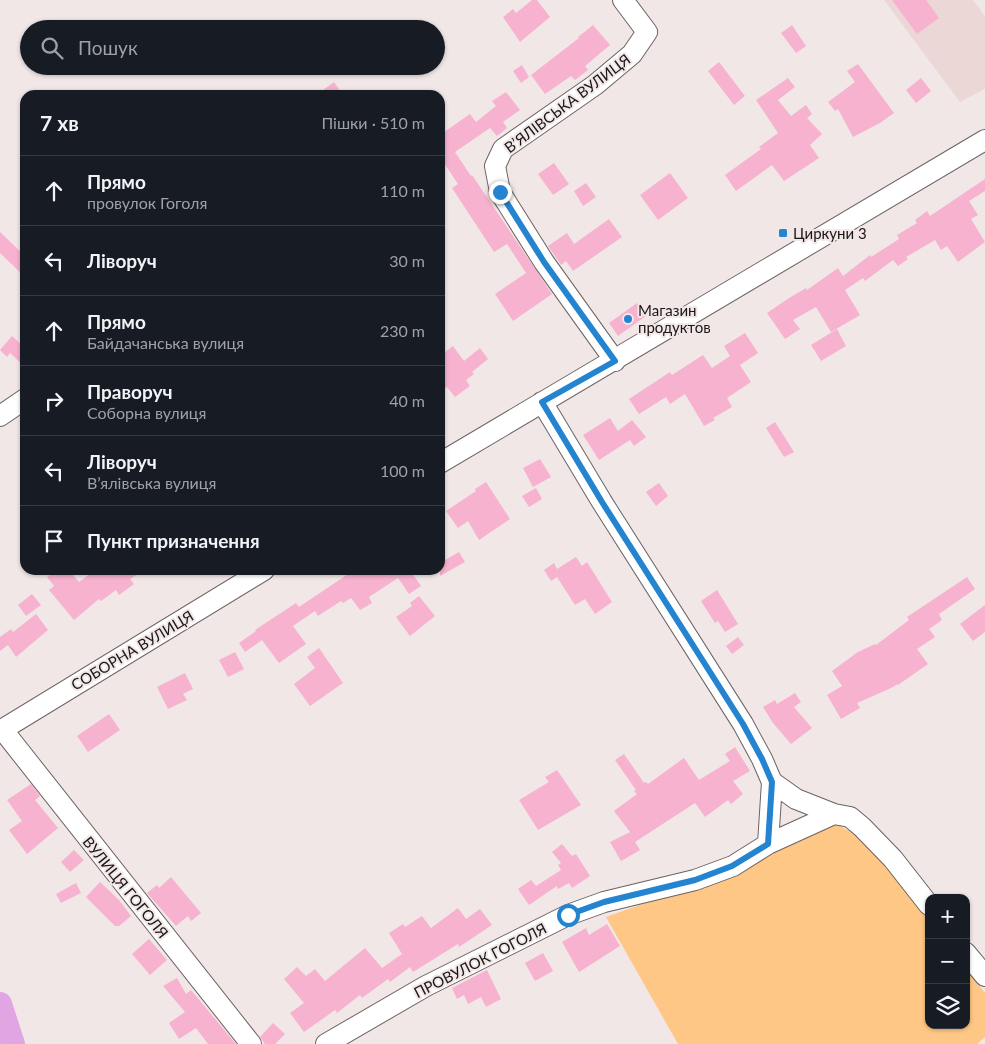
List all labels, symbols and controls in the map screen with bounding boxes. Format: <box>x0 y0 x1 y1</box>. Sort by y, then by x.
search box <box>20 20 445 75</box>
icon: search <box>38 34 66 62</box>
text: Пошук <box>78 36 138 59</box>
street label: В’ЯЛІВСЬКА ВУЛИЦЯ <box>501 50 633 156</box>
text: 7 хв <box>40 110 79 135</box>
text: Пішки · 510 m <box>321 113 425 132</box>
text: Прямо <box>87 170 146 193</box>
icon: ahead <box>40 177 68 205</box>
text: 110 m <box>380 181 425 200</box>
route end <box>489 181 512 204</box>
text: провулок Гоголя <box>87 193 207 212</box>
place label: Циркуни 3 <box>793 224 867 242</box>
marker: Циркуни 3 <box>777 227 789 239</box>
icon: left <box>40 247 68 275</box>
text: Ліворуч <box>87 249 157 272</box>
text: 30 m <box>389 251 425 270</box>
place label: Магазин продуктов <box>638 301 711 336</box>
text: Прямо <box>87 310 146 333</box>
marker: Магазин продуктов <box>622 313 634 325</box>
icon: ahead <box>40 317 68 345</box>
text: 230 m <box>380 321 425 340</box>
text: Байдачанська вулиця <box>87 333 244 352</box>
text: Праворуч <box>87 380 172 403</box>
icon: right <box>40 387 68 415</box>
text: 40 m <box>389 391 425 410</box>
text: Соборна вулиця <box>87 403 206 422</box>
text: Ліворуч <box>87 450 157 473</box>
icon: left <box>40 457 68 485</box>
text: 100 m <box>380 461 425 480</box>
text: В’ялівська вулиця <box>87 473 216 492</box>
icon: arrive <box>40 527 68 555</box>
text: Пункт призначення <box>87 529 260 552</box>
street label: СОБОРНА ВУЛИЦЯ <box>68 606 196 694</box>
street label: ВУЛИЦЯ ГОГОЛЯ <box>80 833 172 941</box>
map controls <box>925 894 970 1029</box>
button: + <box>925 894 970 939</box>
route start <box>557 904 580 927</box>
street label: ПРОВУЛОК ГОГОЛЯ <box>411 919 549 1001</box>
button: − <box>925 939 970 984</box>
button: layers <box>925 984 970 1029</box>

